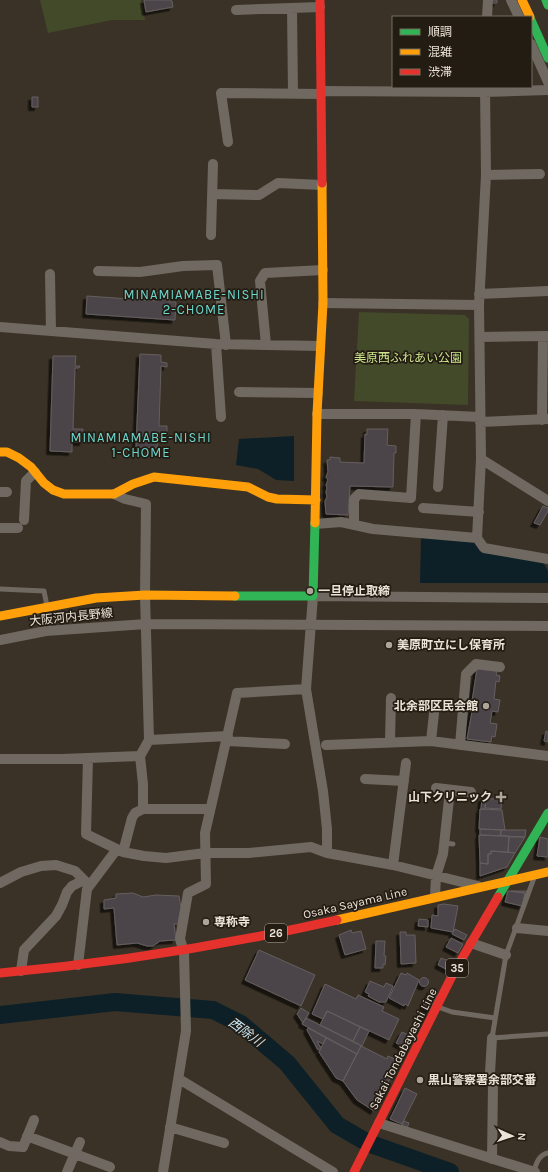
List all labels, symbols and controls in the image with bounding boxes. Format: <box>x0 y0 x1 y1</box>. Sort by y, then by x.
legend <box>392 16 532 88</box>
text: 順調 <box>428 25 452 39</box>
text: 混雑 <box>428 45 452 59</box>
text: 渋滞 <box>428 65 452 79</box>
district label: MINAMIAMABE-NISHI 2-CHOME <box>123 287 265 317</box>
park label: 美原西ふれあい公園 <box>354 351 462 365</box>
district label: MINAMIAMABE-NISHI 1-CHOME <box>70 430 212 460</box>
place label: 一旦停止取締 <box>318 584 390 598</box>
marker: 一旦停止取締 <box>305 586 315 596</box>
street label: 大阪河内長野線 <box>28 606 114 628</box>
place label: 美原町立にし保育所 <box>397 638 505 652</box>
marker: 美原町立にし保育所 <box>384 640 394 650</box>
place label: 北余部区民会館 <box>394 699 478 713</box>
marker: 北余部区民会館 <box>481 701 491 711</box>
place label: 山下クリニック <box>408 790 492 804</box>
marker: 山下クリニック <box>495 791 507 803</box>
street label: Osaka Sayama Line <box>302 884 408 922</box>
place label: 専称寺 <box>214 915 250 929</box>
marker: 専称寺 <box>201 917 211 927</box>
road number: 26 <box>265 924 287 942</box>
road number: 35 <box>446 959 468 977</box>
street label: Sakai Tondabayashi Line <box>366 986 440 1112</box>
water label: 西除川 <box>226 1014 268 1051</box>
place label: 黒山警察署余部交番 <box>428 1073 537 1087</box>
marker: 黒山警察署余部交番 <box>415 1075 425 1085</box>
north arrow <box>492 1116 532 1156</box>
text: N <box>515 1132 528 1141</box>

